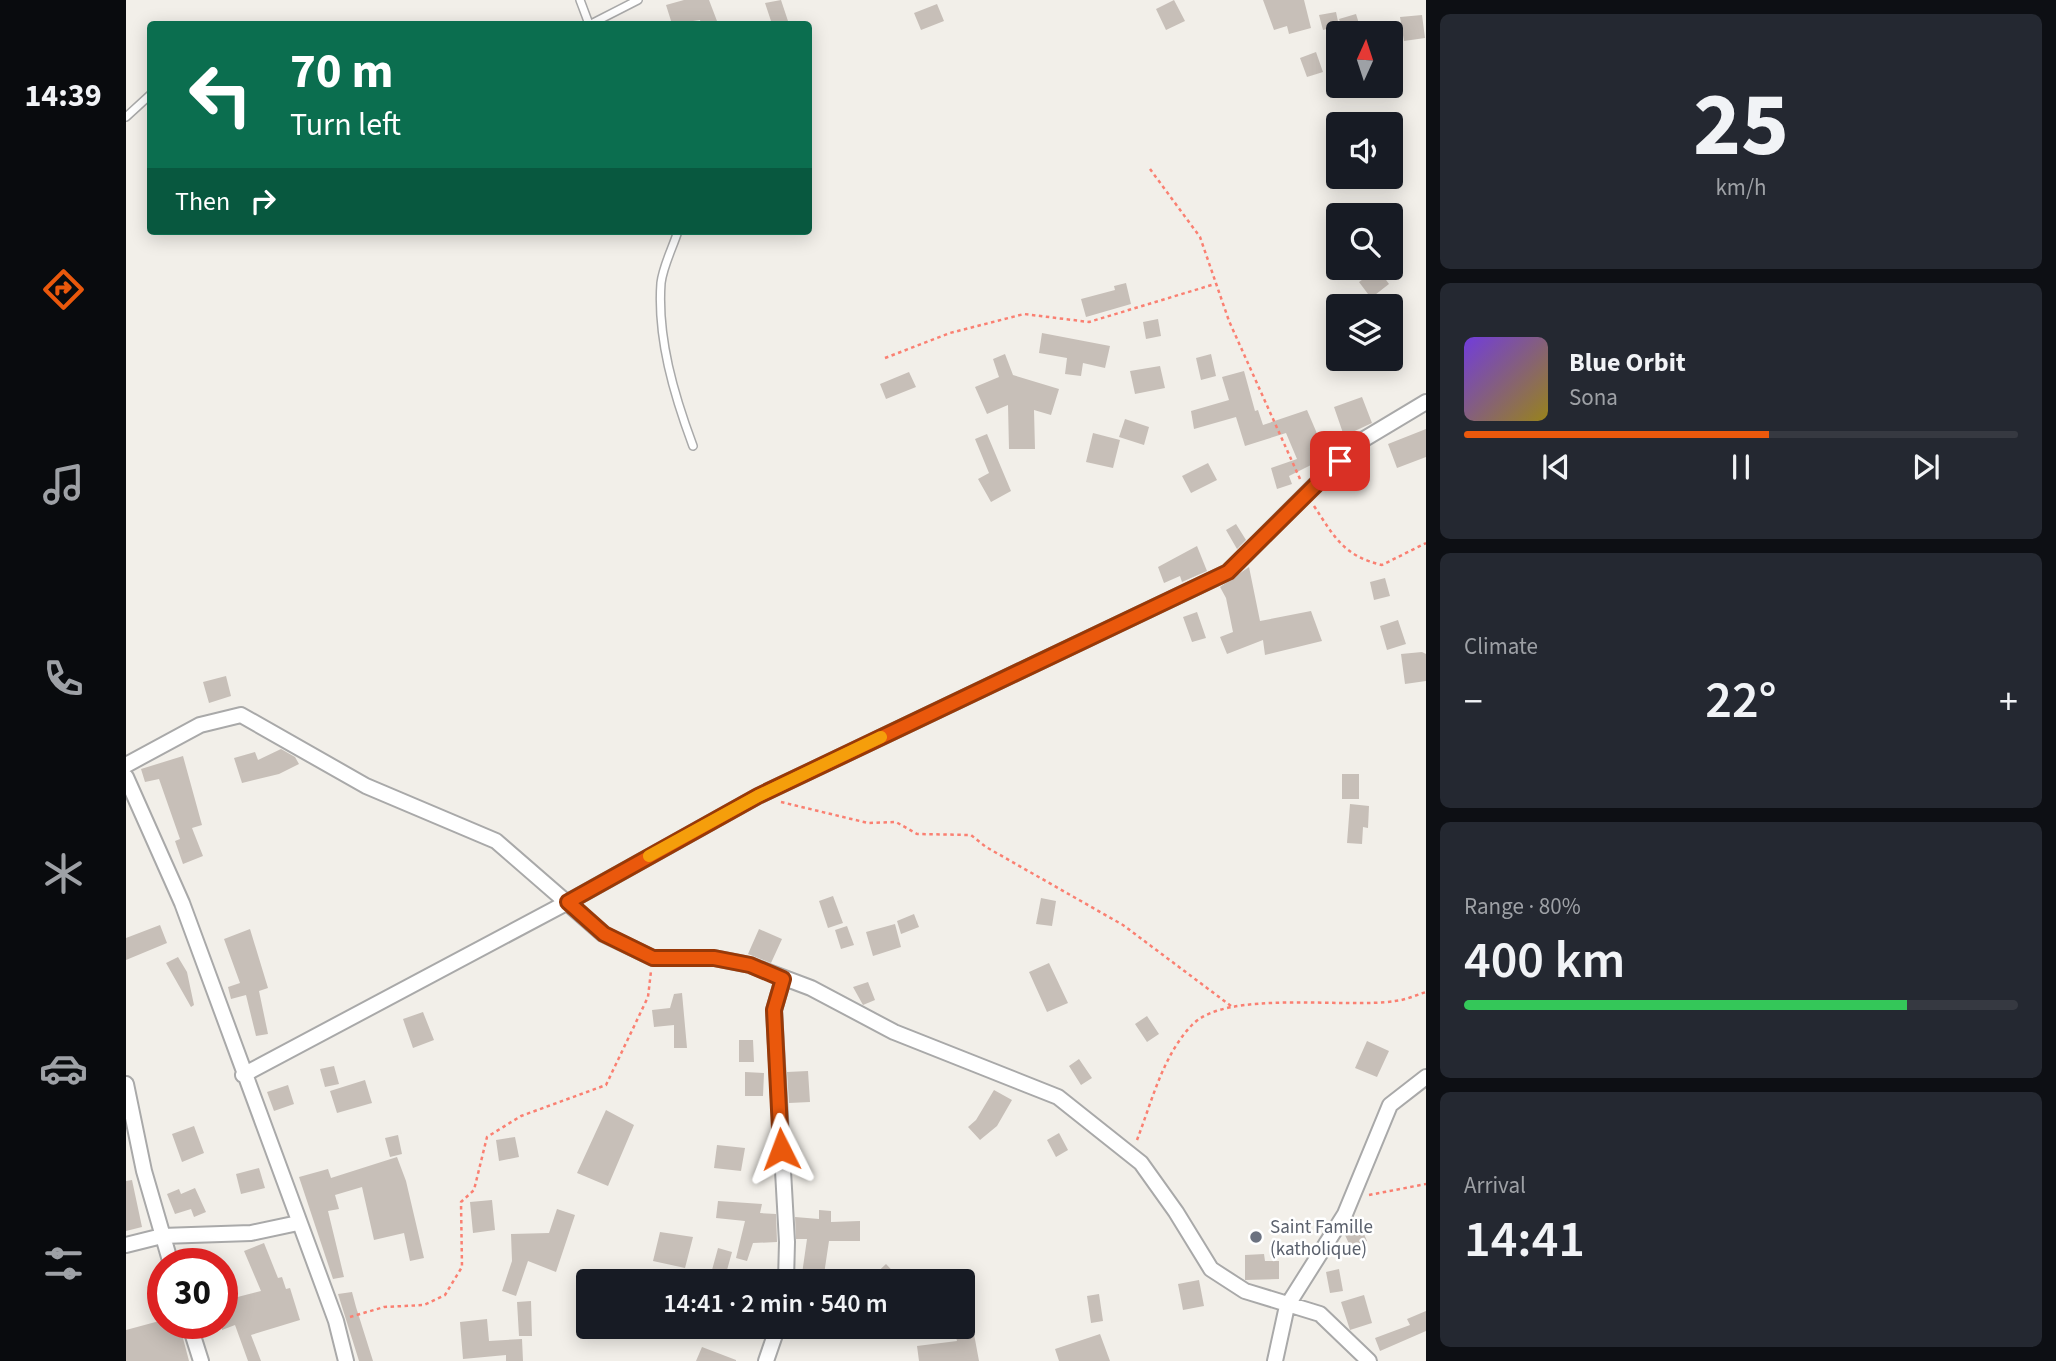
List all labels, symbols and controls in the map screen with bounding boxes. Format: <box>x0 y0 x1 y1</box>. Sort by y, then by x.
north arrow <box>1326 21 1404 98</box>
map controls <box>1326 21 1403 371</box>
text: 70 m <box>290 37 394 107</box>
icon: left <box>175 49 266 140</box>
text: 25 <box>1693 61 1789 190</box>
text: 14:39 <box>24 73 102 119</box>
text: Turn left <box>290 102 401 148</box>
button: sound <box>1326 112 1403 189</box>
text: km/h <box>1715 171 1767 204</box>
icon: right <box>244 182 282 220</box>
text: Then <box>175 183 230 220</box>
button: search <box>1326 203 1403 280</box>
icon: directions <box>39 265 88 314</box>
button: layers <box>1326 294 1403 371</box>
text: Blue Orbit <box>1569 344 1686 381</box>
text: Sona <box>1569 381 1618 414</box>
pin <box>1310 431 1370 491</box>
icon: arrive <box>1321 442 1359 480</box>
icon: previous <box>1537 448 1575 486</box>
icon: pause <box>1722 448 1760 486</box>
icon: next <box>1907 448 1945 486</box>
icon: music <box>39 460 88 509</box>
text: Climate <box>1464 630 1538 663</box>
icon: phone <box>39 654 88 703</box>
text: 22° <box>1705 664 1777 738</box>
text: − <box>1464 675 1483 729</box>
text: + <box>1999 675 2018 729</box>
icon: climate <box>39 849 88 898</box>
text: Range · 80% <box>1464 890 1581 923</box>
text: 400 km <box>1464 924 1625 998</box>
icon: car <box>39 1044 88 1093</box>
position arrow <box>744 1112 818 1186</box>
text: Arrival <box>1464 1169 1526 1202</box>
text: 14:41 <box>1464 1203 1585 1277</box>
place label: Saint Famille (katholique) <box>1270 1214 1373 1263</box>
marker: Saint Famille (katholique) <box>1248 1229 1264 1245</box>
icon: filters <box>39 1239 88 1288</box>
speed limit sign: 30 <box>147 1248 238 1339</box>
text: 14:41 · 2 min · 540 m <box>663 1285 888 1322</box>

